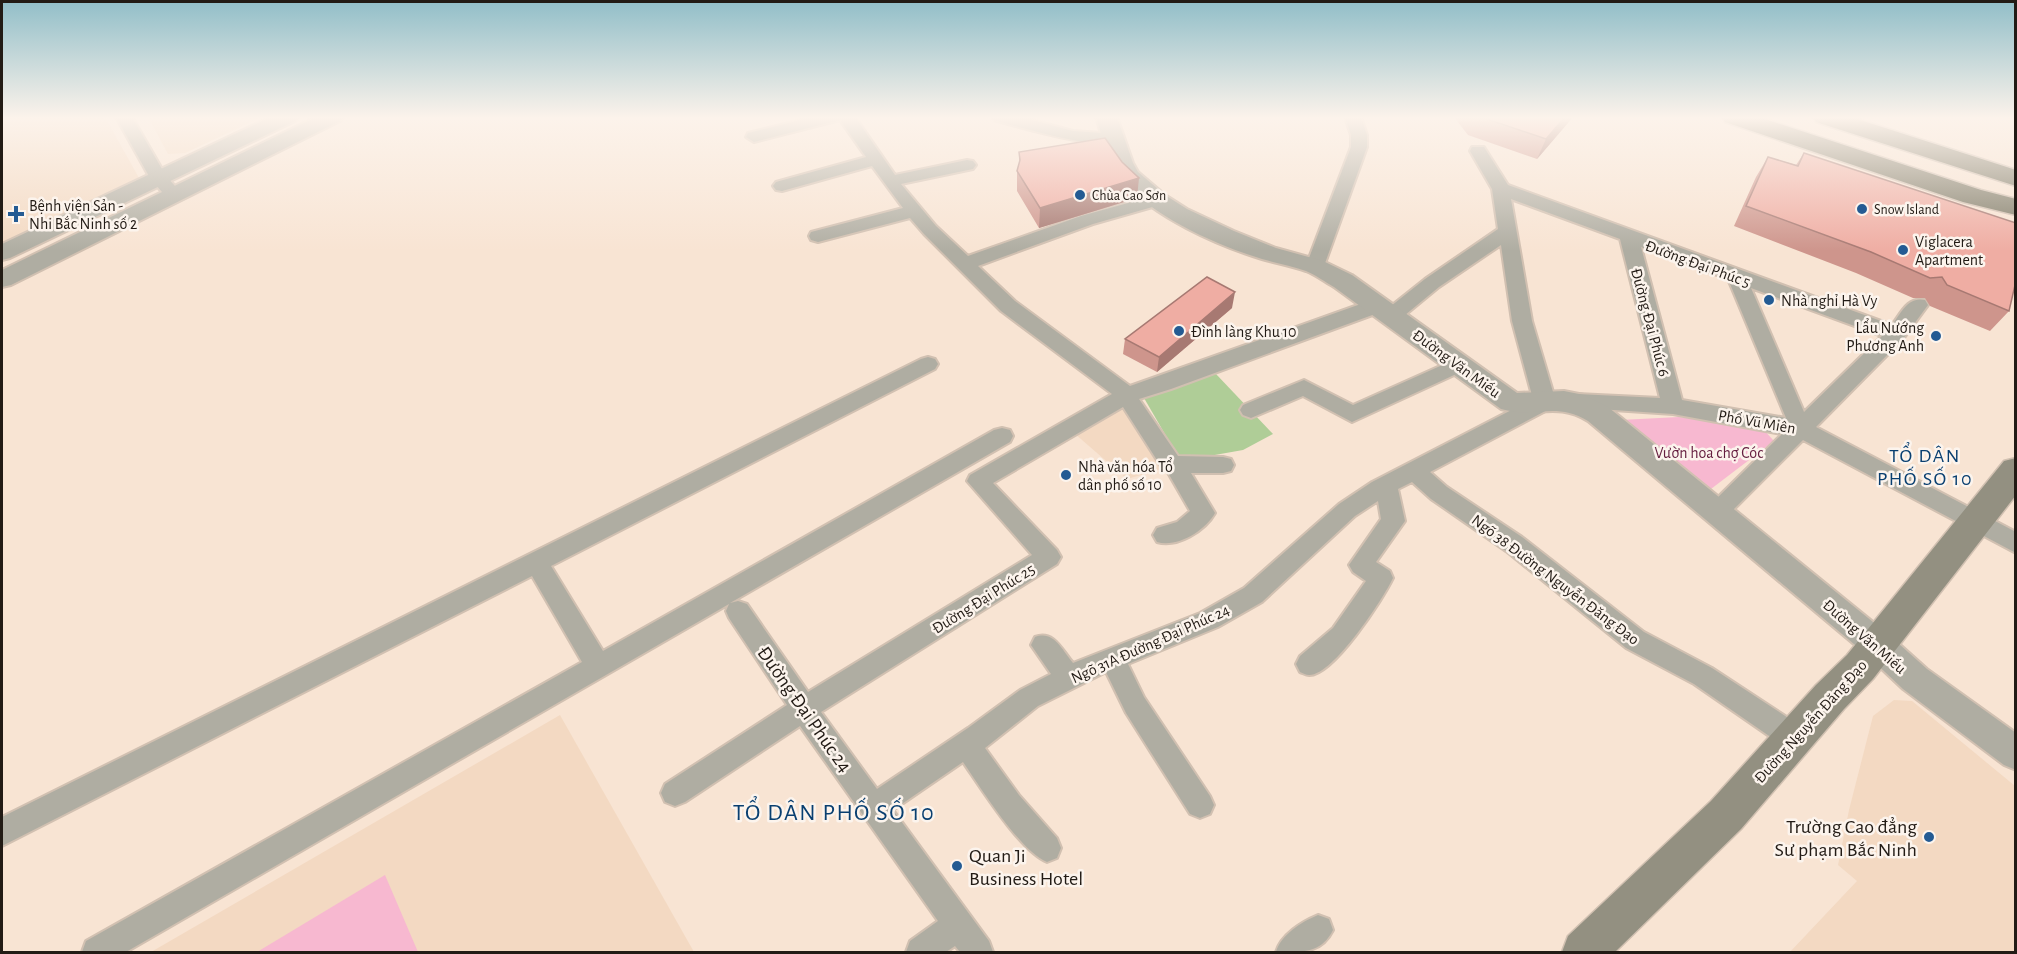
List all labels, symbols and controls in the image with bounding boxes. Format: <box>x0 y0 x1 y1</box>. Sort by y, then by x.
marker: Chùa Cao Sơn <box>1073 188 1087 202</box>
place label: Chùa Cao Sơn <box>1092 189 1166 203</box>
place label: Bệnh viện Sản - Nhi Bắc Ninh số 2 <box>29 198 137 232</box>
marker: Snow Island <box>1855 202 1869 216</box>
place label: Snow Island <box>1874 203 1939 217</box>
marker: Bệnh viện Sản - Nhi Bắc Ninh số 2 <box>7 205 25 223</box>
place label: Viglacera Apartment <box>1915 234 1983 268</box>
street label: Đường Đại Phúc 5 <box>1643 237 1752 290</box>
marker: Viglacera Apartment <box>1896 243 1910 257</box>
street label: Đường Đại Phúc 6 <box>1628 266 1672 378</box>
marker: Nhà nghỉ Hà Vy <box>1762 293 1776 307</box>
place label: Nhà nghỉ Hà Vy <box>1781 293 1877 310</box>
place label: Lẩu Nướng Phương Anh <box>1846 318 1924 354</box>
marker: Đình làng Khu 10 <box>1172 324 1186 338</box>
place label: Đình làng Khu 10 <box>1191 324 1296 340</box>
street label: Đường Văn Miếu <box>1410 327 1503 401</box>
marker: Lẩu Nướng Phương Anh <box>1929 329 1943 343</box>
street label: Phố Vũ Miên <box>1717 407 1797 437</box>
district label: TỔ DÂN PHỐ SỐ 10 <box>1877 442 1973 489</box>
park label: Vườn hoa chợ Cóc <box>1655 445 1763 461</box>
place label: Nhà văn hóa Tổ dân phố số 10 <box>1078 457 1173 493</box>
marker: Nhà văn hóa Tổ dân phố số 10 <box>1059 468 1073 482</box>
street label: Ngõ 38 Đường Nguyễn Đăng Đạo <box>1468 510 1643 649</box>
street label: Đường Đại Phúc 25 <box>929 561 1038 637</box>
street label: Đường Văn Miếu <box>1820 597 1909 677</box>
street label: Ngõ 31A Đường Đại Phúc 24 <box>1069 602 1232 686</box>
street label: Đường Đại Phúc 24 <box>753 643 855 776</box>
street label: Đường Nguyễn Đăng Đạo <box>1750 656 1871 787</box>
district label: TỔ DÂN PHỐ SỐ 10 <box>733 796 935 825</box>
place label: Trường Cao đẳng Sư phạm Bắc Ninh <box>1774 817 1917 860</box>
marker: Trường Cao đẳng Sư phạm Bắc Ninh <box>1922 830 1936 844</box>
place label: Quan Ji Business Hotel <box>969 846 1083 889</box>
marker: Quan Ji Business Hotel <box>950 859 964 873</box>

